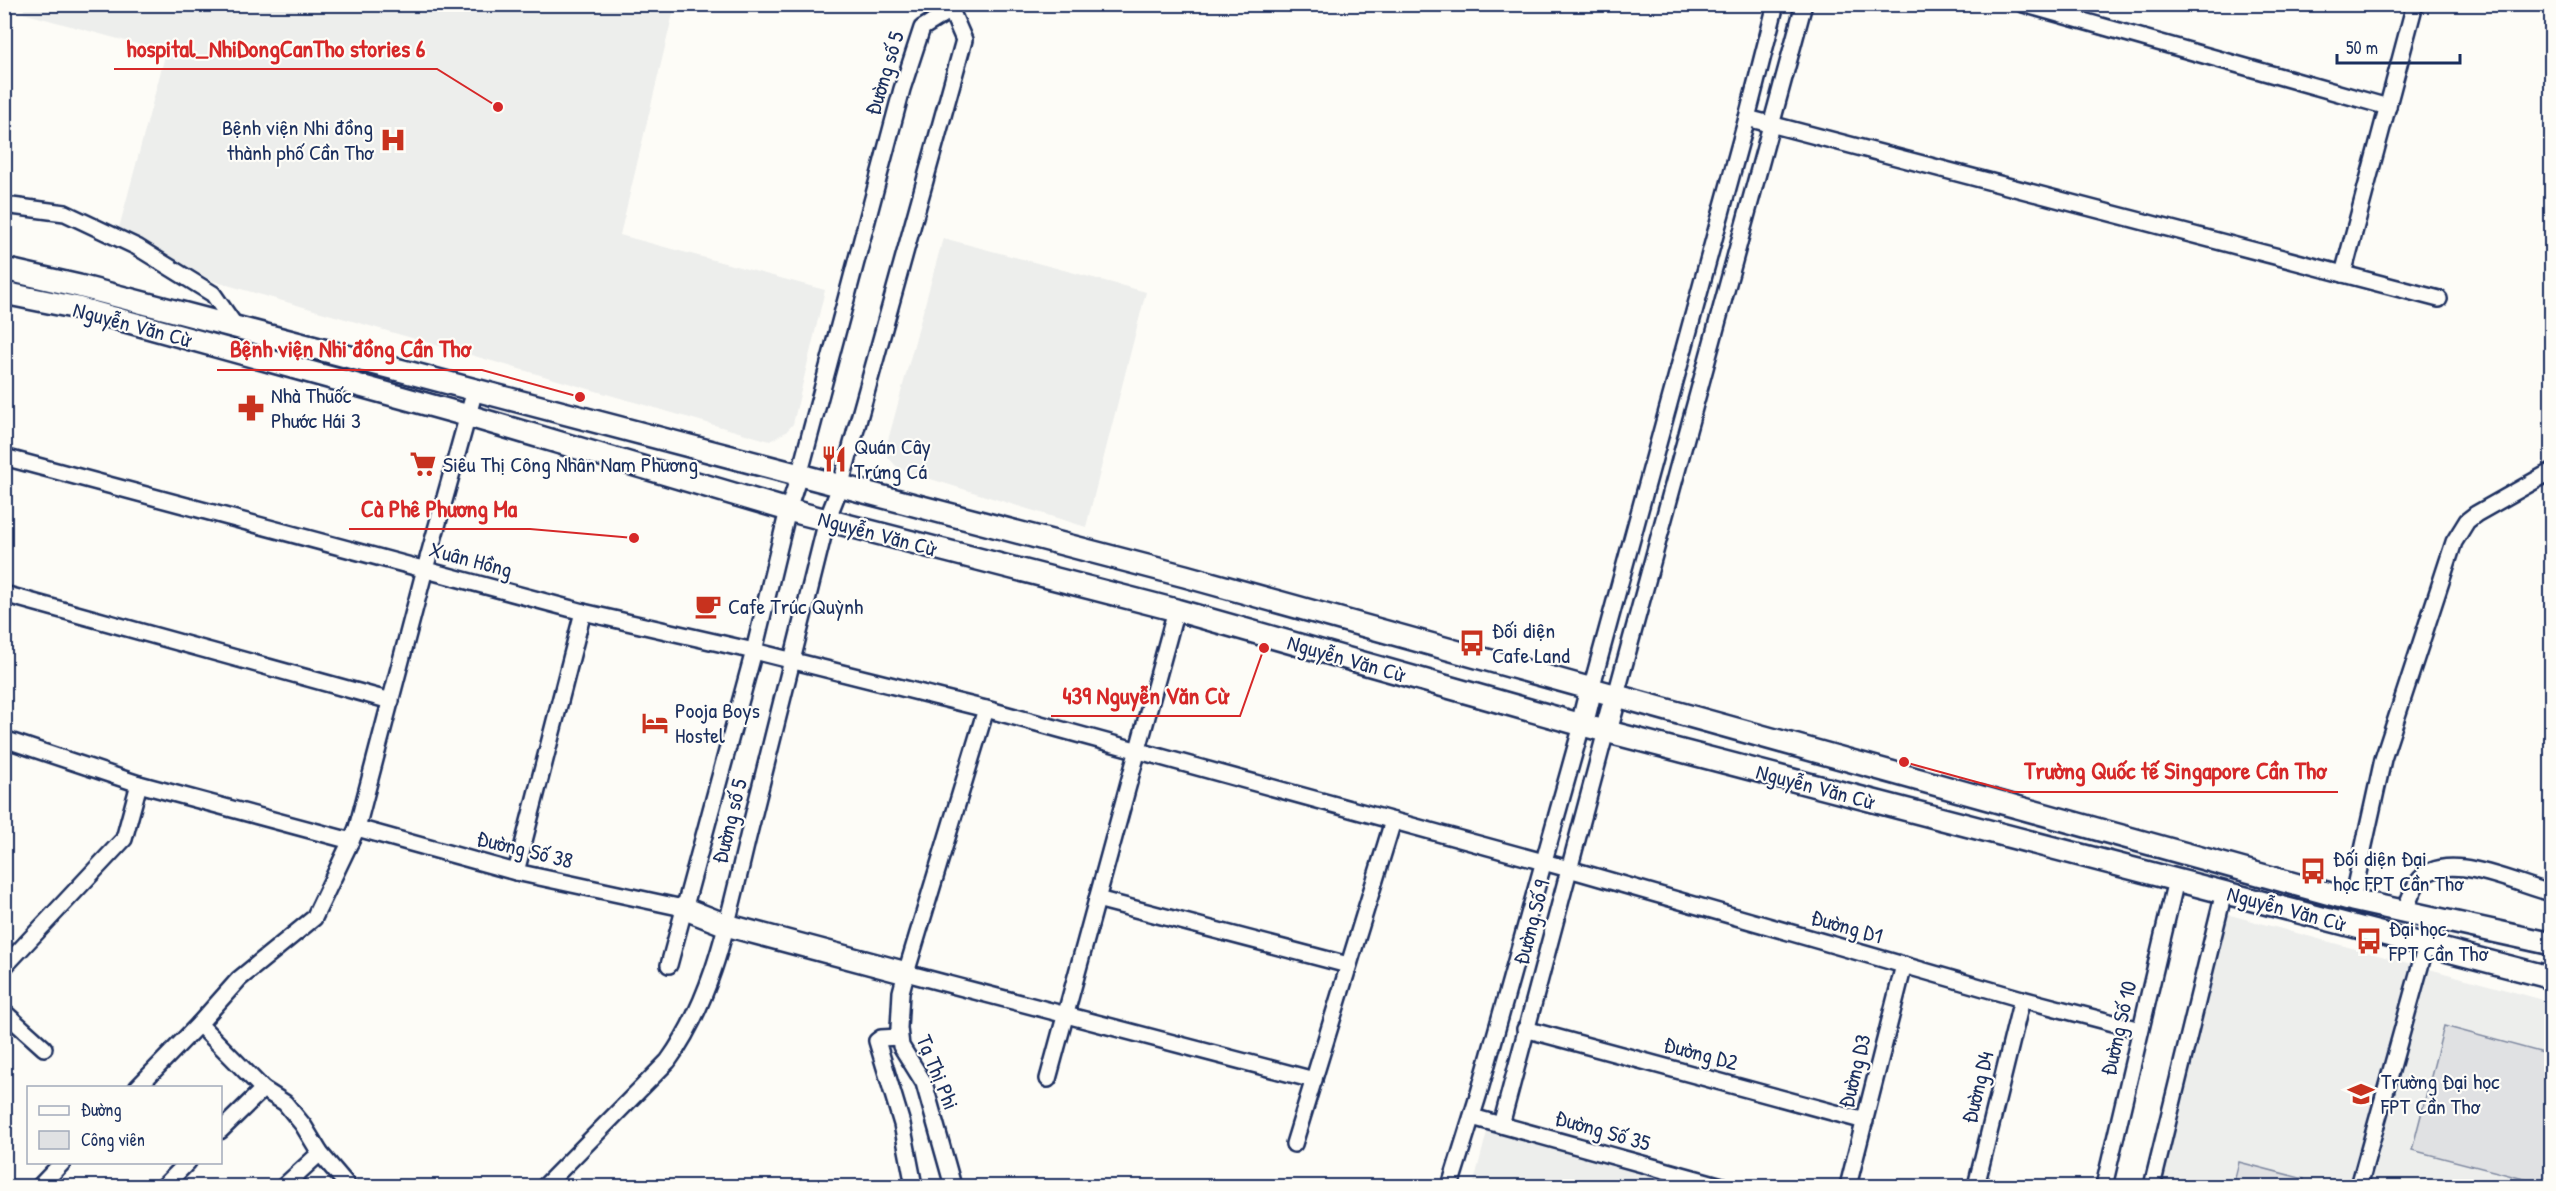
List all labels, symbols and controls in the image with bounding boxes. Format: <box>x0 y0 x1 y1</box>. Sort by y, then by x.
callout: hospital_NhiDongCanTho stories 6 <box>114 27 437 69</box>
street label: Đường số 5 <box>857 27 911 119</box>
scale bar <box>2337 27 2460 65</box>
text: hospital_NhiDongCanTho stories 6 <box>127 32 426 65</box>
text: 50 m <box>2346 35 2378 60</box>
place label: Bệnh viện Nhi đồng thành phố Cần Thơ <box>222 112 374 167</box>
hospital icon: Bệnh viện Nhi đồng thành phố Cần Thơ <box>378 125 408 155</box>
street label: Nguyễn Văn Cừ <box>70 294 196 355</box>
callout: Bệnh viện Nhi đồng Cần Thơ <box>217 328 482 370</box>
text: Bệnh viện Nhi đồng Cần Thơ <box>230 332 472 365</box>
place label: Nhà Thuốc Phước Hái 3 <box>271 380 361 435</box>
pharmacy icon: Nhà Thuốc Phước Hái 3 <box>236 393 266 423</box>
place label: Quán Cây Trứng Cá <box>854 431 931 486</box>
restaurant icon: Quán Cây Trứng Cá <box>819 444 849 474</box>
supermarket icon: Siêu Thị Công Nhân Nam Phương <box>408 449 438 479</box>
place label: Siêu Thị Công Nhân Nam Phương <box>443 449 698 479</box>
callout: Cà Phê Phương Ma <box>349 487 530 529</box>
text: Cà Phê Phương Ma <box>361 492 518 525</box>
street label: Nguyễn Văn Cừ <box>815 503 941 564</box>
street label: Xuân Hồng <box>426 534 516 584</box>
cafe icon: Cafe Trúc Quỳnh <box>693 591 723 621</box>
place label: Cafe Trúc Quỳnh <box>728 591 863 621</box>
place label: Đối diện Cafe Land <box>1492 615 1570 670</box>
street label: Nguyễn Văn Cừ <box>1284 627 1410 690</box>
bus stop icon: Đối diện Cafe Land <box>1457 628 1487 658</box>
callout: 439 Nguyễn Văn Cừ <box>1051 674 1240 716</box>
text: 439 Nguyễn Văn Cừ <box>1062 679 1230 712</box>
place label: Pooja Boys Hostel <box>675 695 760 750</box>
hotel icon: Pooja Boys Hostel <box>640 708 670 738</box>
callout: Trường Quốc tế Singapore Cần Thơ <box>2013 750 2338 792</box>
text: Trường Quốc tế Singapore Cần Thơ <box>2023 754 2328 787</box>
street label: Nguyễn Văn Cừ <box>1753 756 1879 817</box>
street label: Đường số 5 <box>704 776 754 866</box>
street label: Đường Số 38 <box>474 823 576 875</box>
place label: Đối diện Đại học FPT Cần Thơ <box>2333 843 2464 898</box>
bus stop icon: Đối diện Đại học FPT Cần Thơ <box>2298 856 2328 886</box>
street label: Đường Số 9 <box>1505 876 1557 968</box>
street label: Nguyễn Văn Cừ <box>2224 878 2350 939</box>
street label: Đường D1 <box>1808 902 1886 950</box>
place label: Đại học FPT Cần Thơ <box>2388 913 2488 968</box>
bus stop icon: Đại học FPT Cần Thơ <box>2354 926 2384 956</box>
street label: Đường Số 10 <box>2093 978 2143 1078</box>
street label: Đường D2 <box>1661 1029 1742 1077</box>
street label: Tạ Thị Phi <box>909 1030 967 1114</box>
street label: Đường D3 <box>1830 1031 1878 1111</box>
street label: Đường D4 <box>1954 1048 2000 1126</box>
place label: Trường Đại học FPT Cần Thơ <box>2380 1066 2500 1121</box>
school or university icon: Trường Đại học FPT Cần Thơ <box>2346 1079 2376 1109</box>
legend <box>27 1086 222 1164</box>
text: Đường <box>81 1097 122 1122</box>
street label: Đường Số 35 <box>1552 1102 1654 1158</box>
text: Công viên <box>81 1127 145 1152</box>

